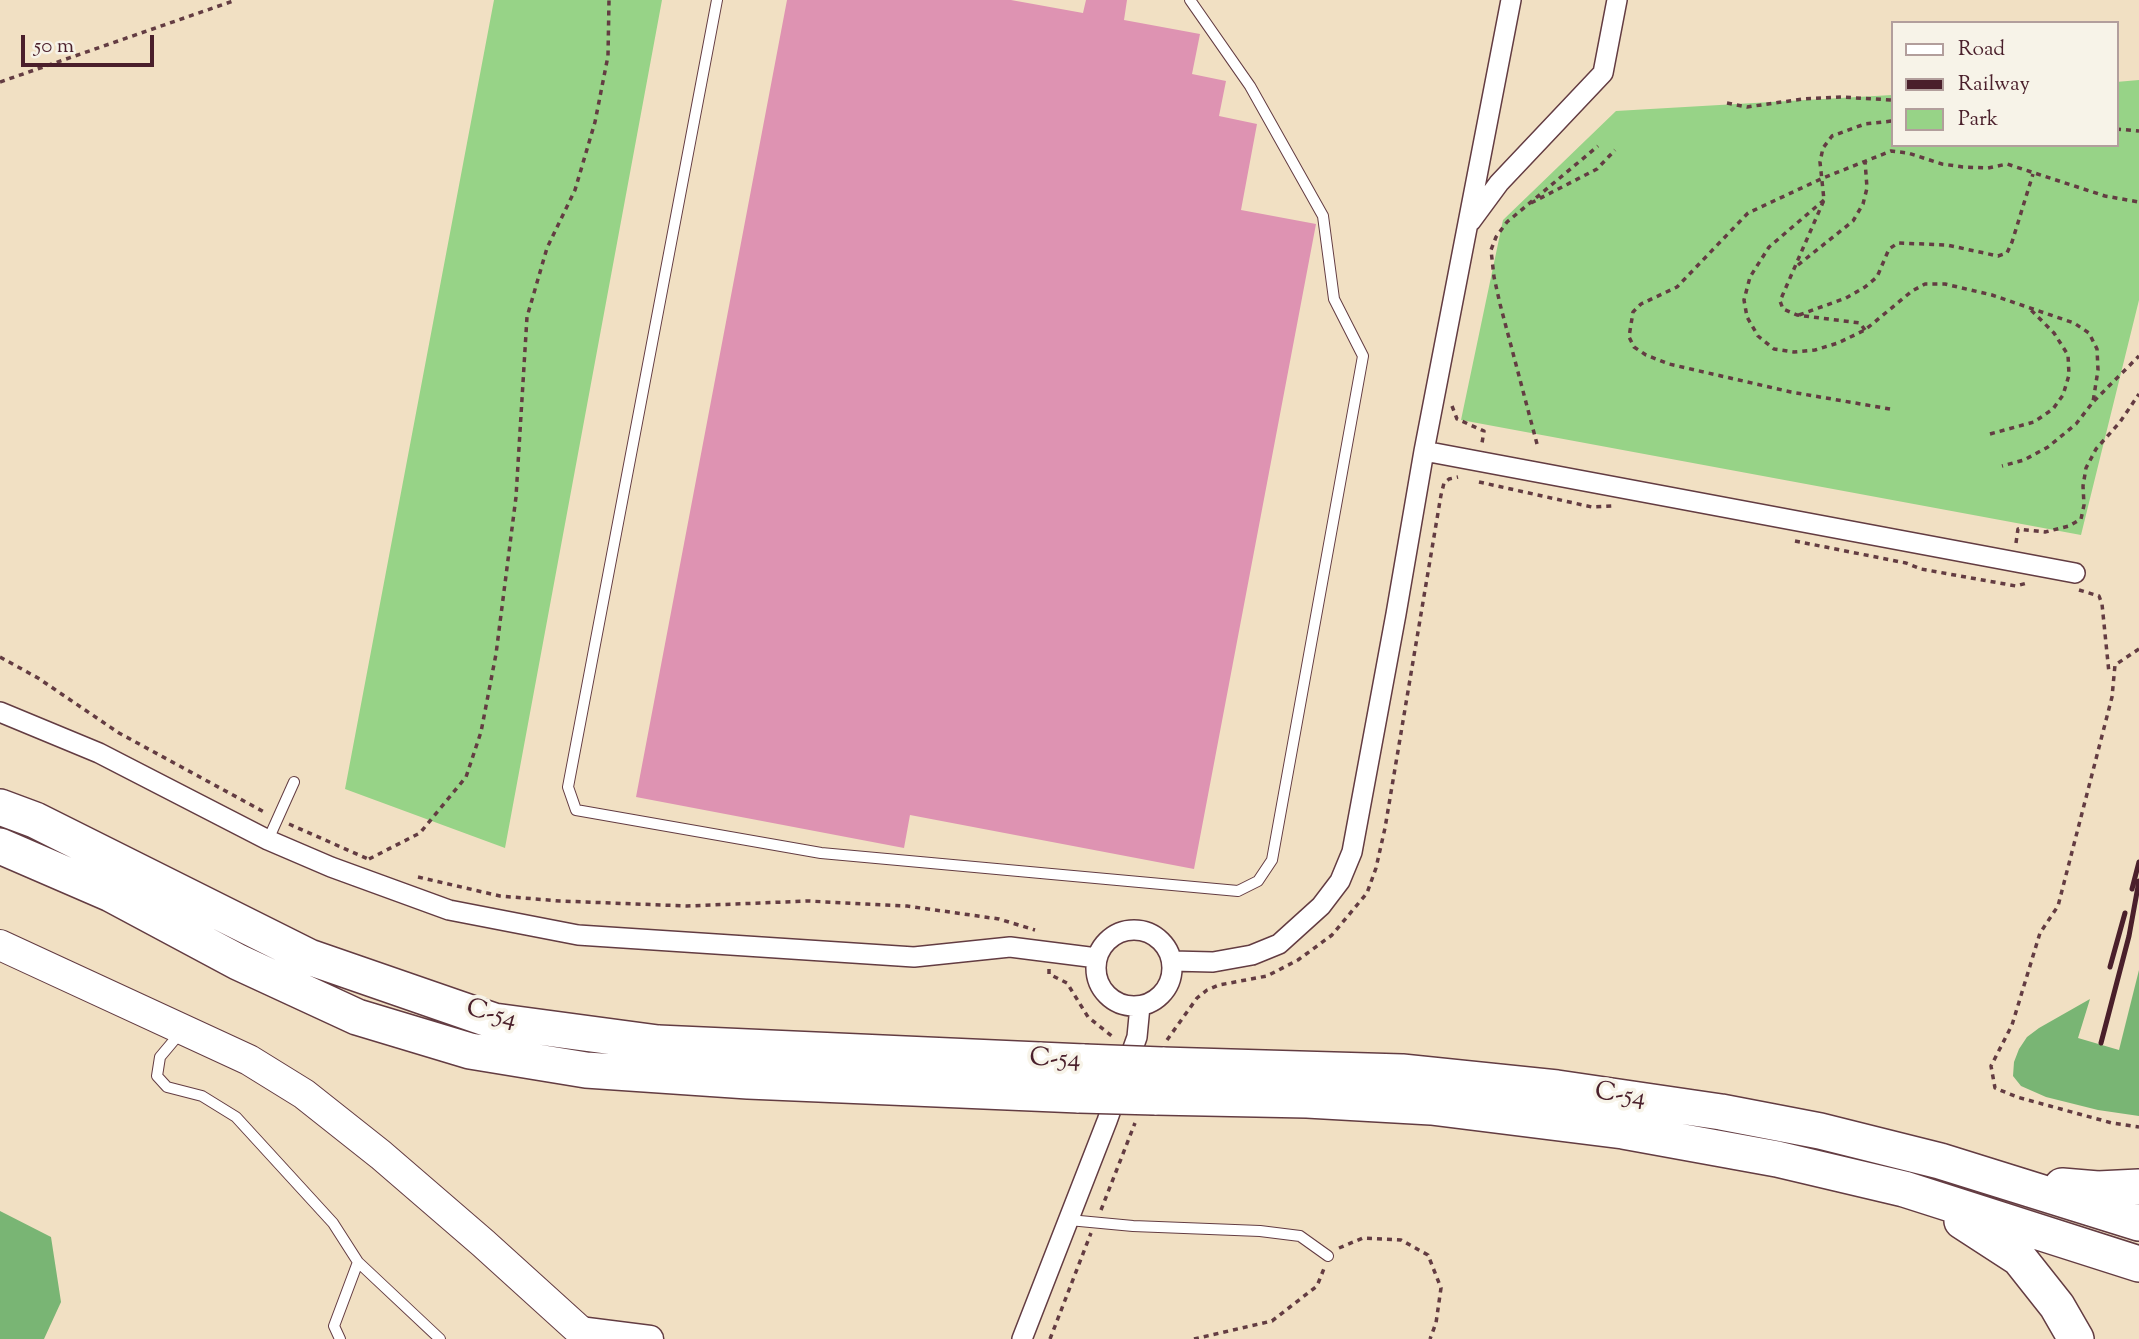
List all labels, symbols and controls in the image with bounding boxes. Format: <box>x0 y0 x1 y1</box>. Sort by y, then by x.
scale bar <box>24 21 158 65</box>
legend <box>1890 21 2118 147</box>
text: 50 m <box>34 32 74 62</box>
text: Road <box>1958 35 2005 65</box>
text: Railway <box>1958 70 2030 100</box>
text: Park <box>1958 105 1998 135</box>
street label: C-54 <box>462 995 520 1037</box>
street label: C-54 <box>1029 1045 1081 1077</box>
street label: C-54 <box>1593 1078 1647 1116</box>

